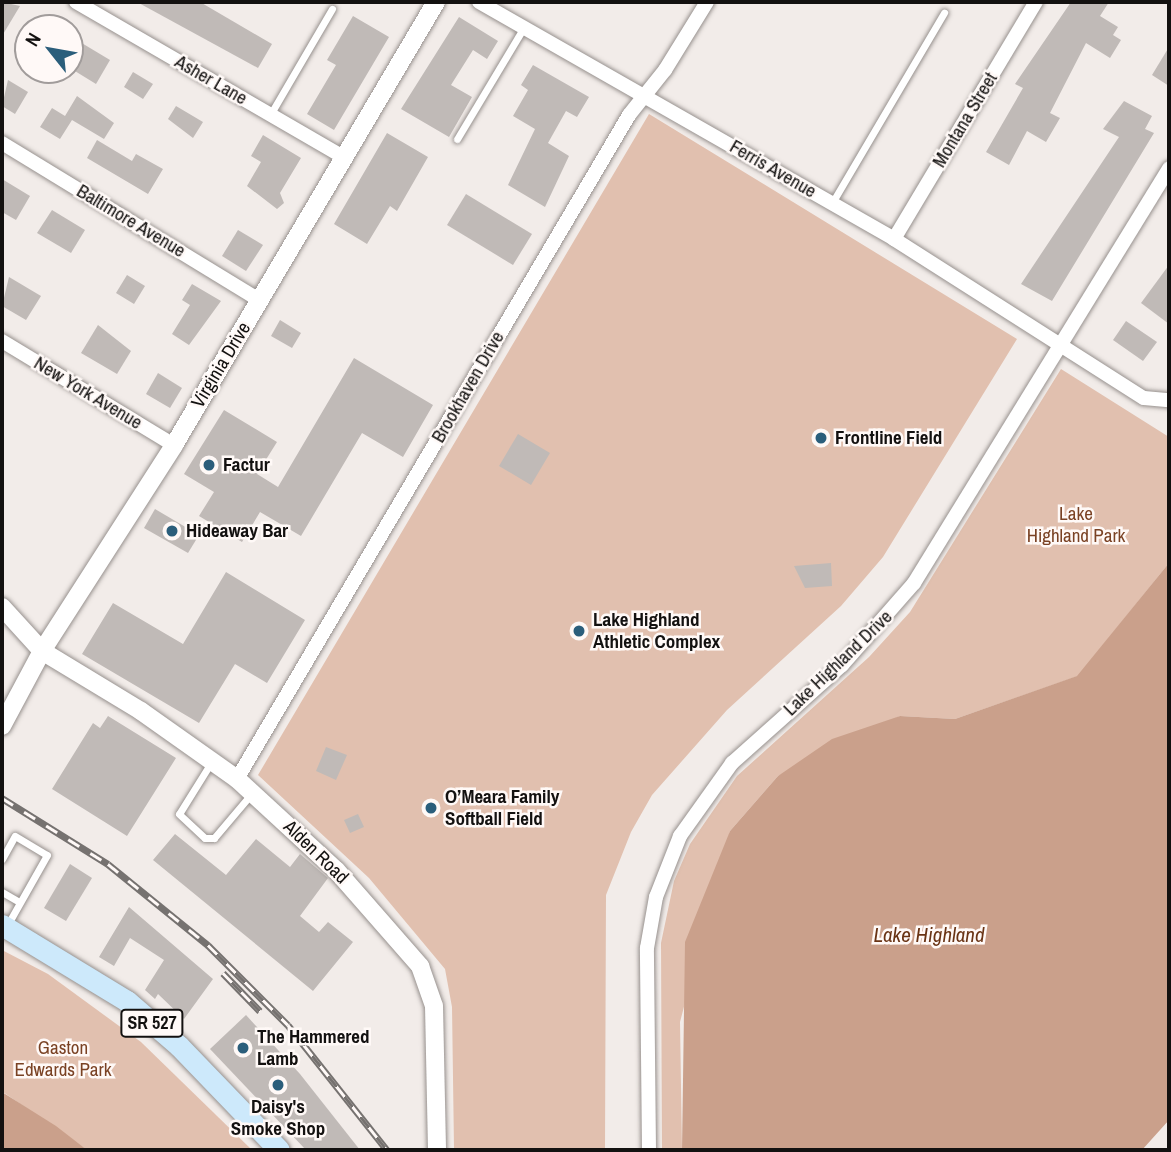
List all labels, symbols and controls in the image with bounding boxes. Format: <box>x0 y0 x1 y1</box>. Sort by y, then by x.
north arrow <box>14 14 84 84</box>
text: N <box>19 28 47 51</box>
street label: Asher Lane <box>171 50 251 110</box>
street label: Montana Street <box>928 68 1002 172</box>
street label: Ferris Avenue <box>725 135 821 203</box>
street label: Baltimore Avenue <box>72 179 190 263</box>
street label: Virginia Drive <box>187 318 255 412</box>
street label: Brookhaven Drive <box>427 327 509 447</box>
street label: New York Avenue <box>29 352 147 434</box>
place label: Frontline Field <box>835 427 942 449</box>
marker: Frontline Field <box>813 430 829 446</box>
place label: Factur <box>223 454 270 476</box>
marker: Factur <box>201 457 217 473</box>
park label: Lake Highland Park <box>1027 503 1125 547</box>
place label: Hideaway Bar <box>186 520 288 542</box>
marker: Hideaway Bar <box>164 523 180 539</box>
street label: Lake Highland Drive <box>779 605 897 721</box>
place label: Lake Highland Athletic Complex <box>593 609 720 653</box>
marker: Lake Highland Athletic Complex <box>571 623 587 639</box>
place label: O’Meara Family Softball Field <box>445 786 559 830</box>
marker: O’Meara Family Softball Field <box>423 800 439 816</box>
street label: Alden Road <box>279 816 353 888</box>
water label: Lake Highland <box>873 922 985 948</box>
road number: SR 527 <box>119 1008 185 1038</box>
place label: The Hammered Lamb <box>257 1026 370 1070</box>
park label: Gaston Edwards Park <box>15 1037 111 1081</box>
marker: The Hammered Lamb <box>235 1040 251 1056</box>
marker: Daisy's Smoke Shop <box>270 1077 286 1093</box>
place label: Daisy's Smoke Shop <box>231 1096 325 1140</box>

